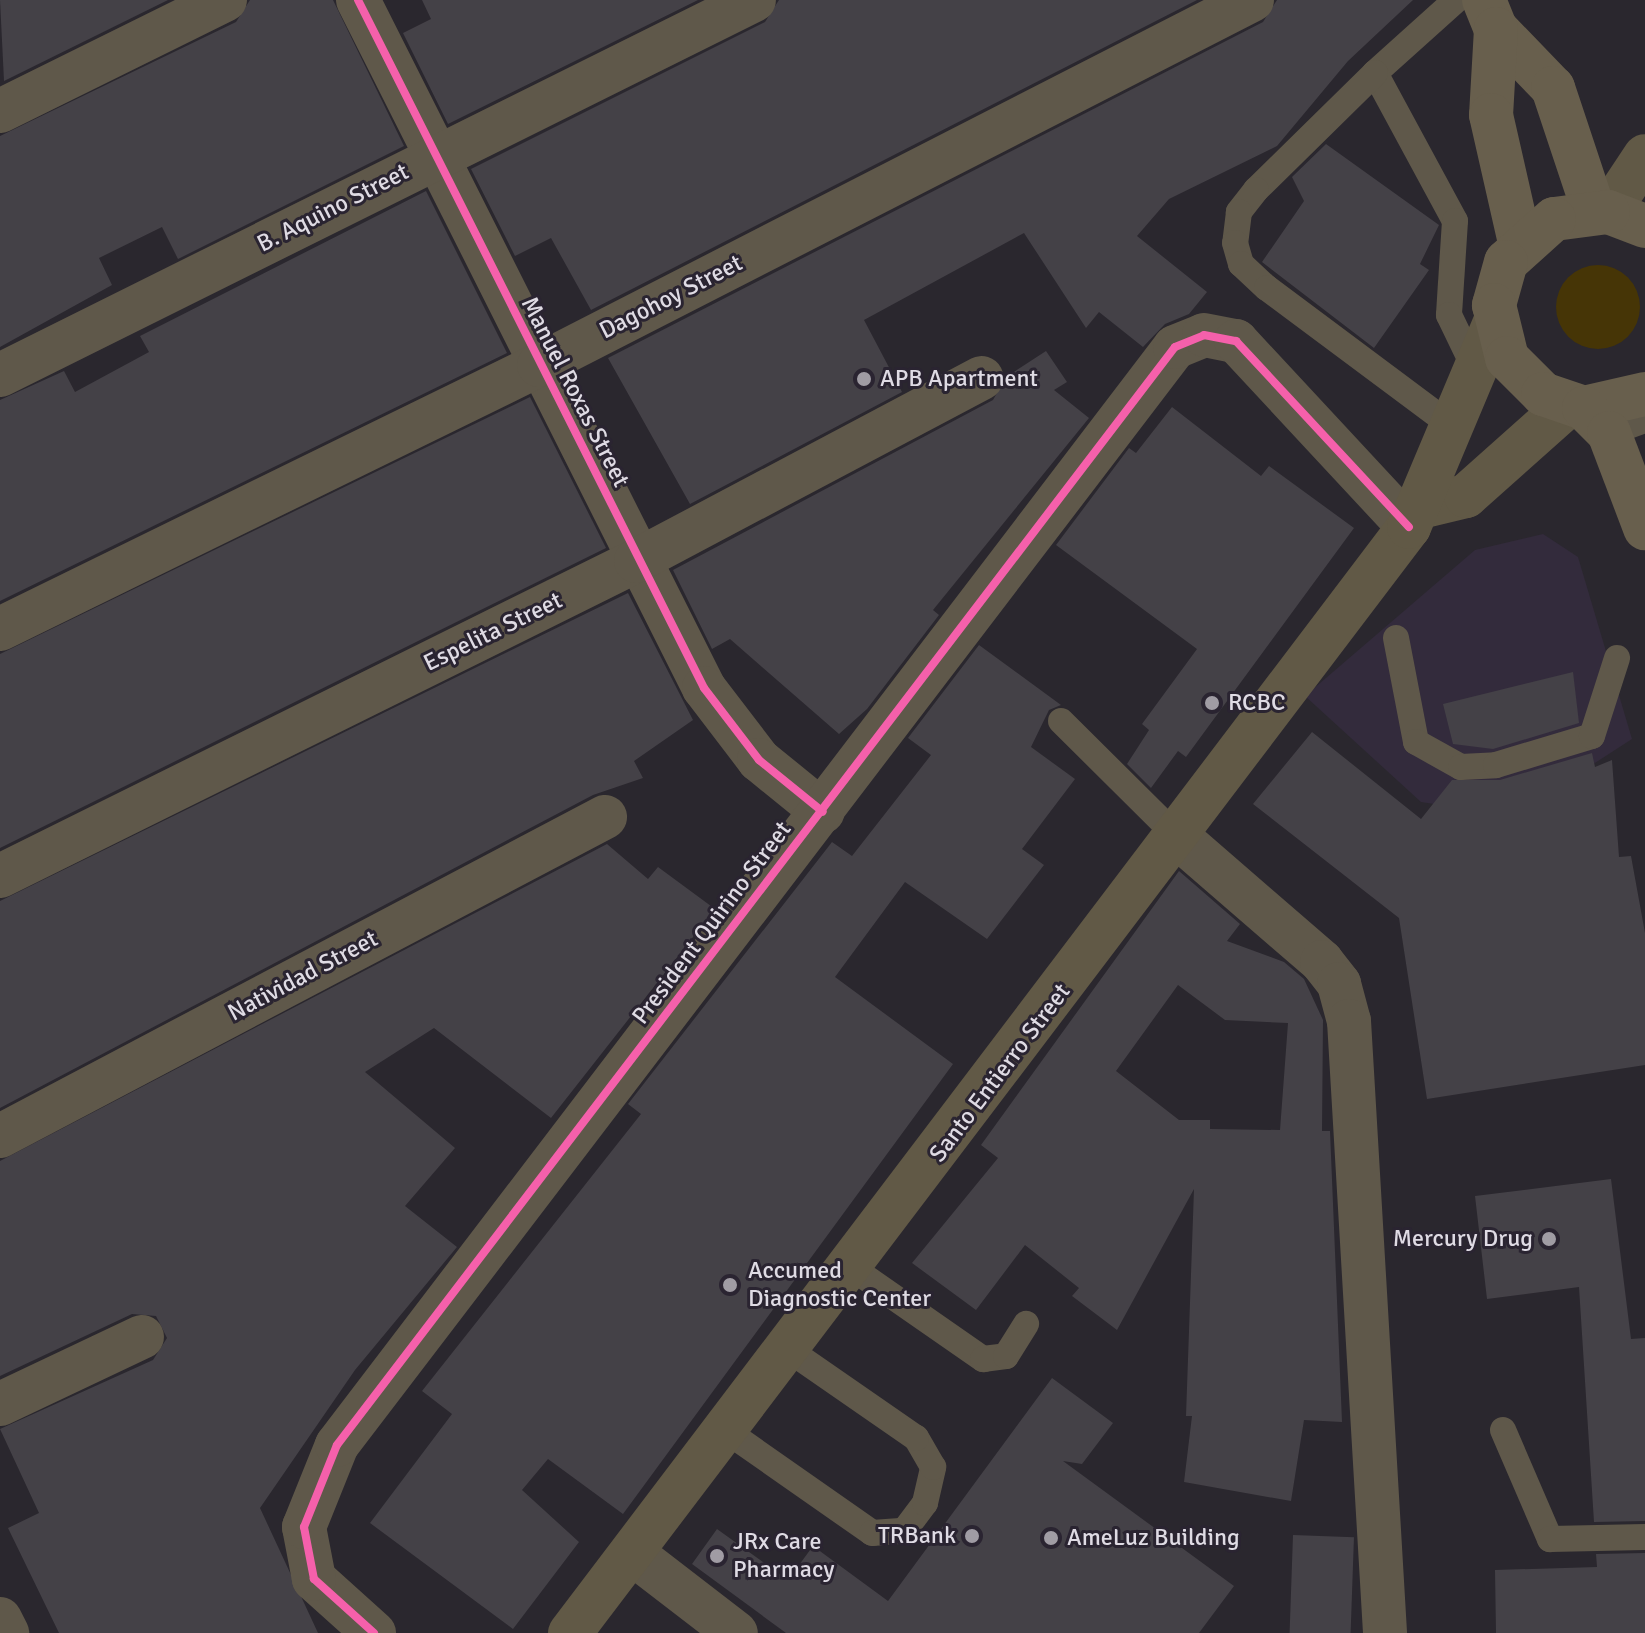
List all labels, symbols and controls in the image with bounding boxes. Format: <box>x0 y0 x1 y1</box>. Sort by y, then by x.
street label: B. Aquino Street <box>252 157 414 259</box>
street label: Dagohoy Street <box>595 249 747 345</box>
street label: Manuel Roxas Street <box>515 292 635 492</box>
place label: APB Apartment <box>880 365 1038 393</box>
marker: APB Apartment <box>855 370 873 388</box>
street label: Espelita Street <box>419 586 567 678</box>
place label: RCBC <box>1228 689 1285 717</box>
marker: RCBC <box>1203 694 1221 712</box>
street label: President Quirino Street <box>626 816 798 1030</box>
street label: Natividad Street <box>223 924 383 1028</box>
street label: Santo Entierro Street <box>924 978 1076 1168</box>
place label: Mercury Drug <box>1393 1225 1533 1253</box>
marker: Mercury Drug <box>1540 1230 1558 1248</box>
place label: Accumed Diagnostic Center <box>748 1257 931 1313</box>
marker: Accumed Diagnostic Center <box>719 1274 741 1296</box>
place label: TRBank <box>878 1522 956 1550</box>
place label: AmeLuz Building <box>1067 1524 1240 1552</box>
marker: TRBank <box>963 1527 981 1545</box>
place label: JRx Care Pharmacy <box>733 1528 834 1584</box>
marker: AmeLuz Building <box>1042 1529 1060 1547</box>
marker: JRx Care Pharmacy <box>708 1547 726 1565</box>

